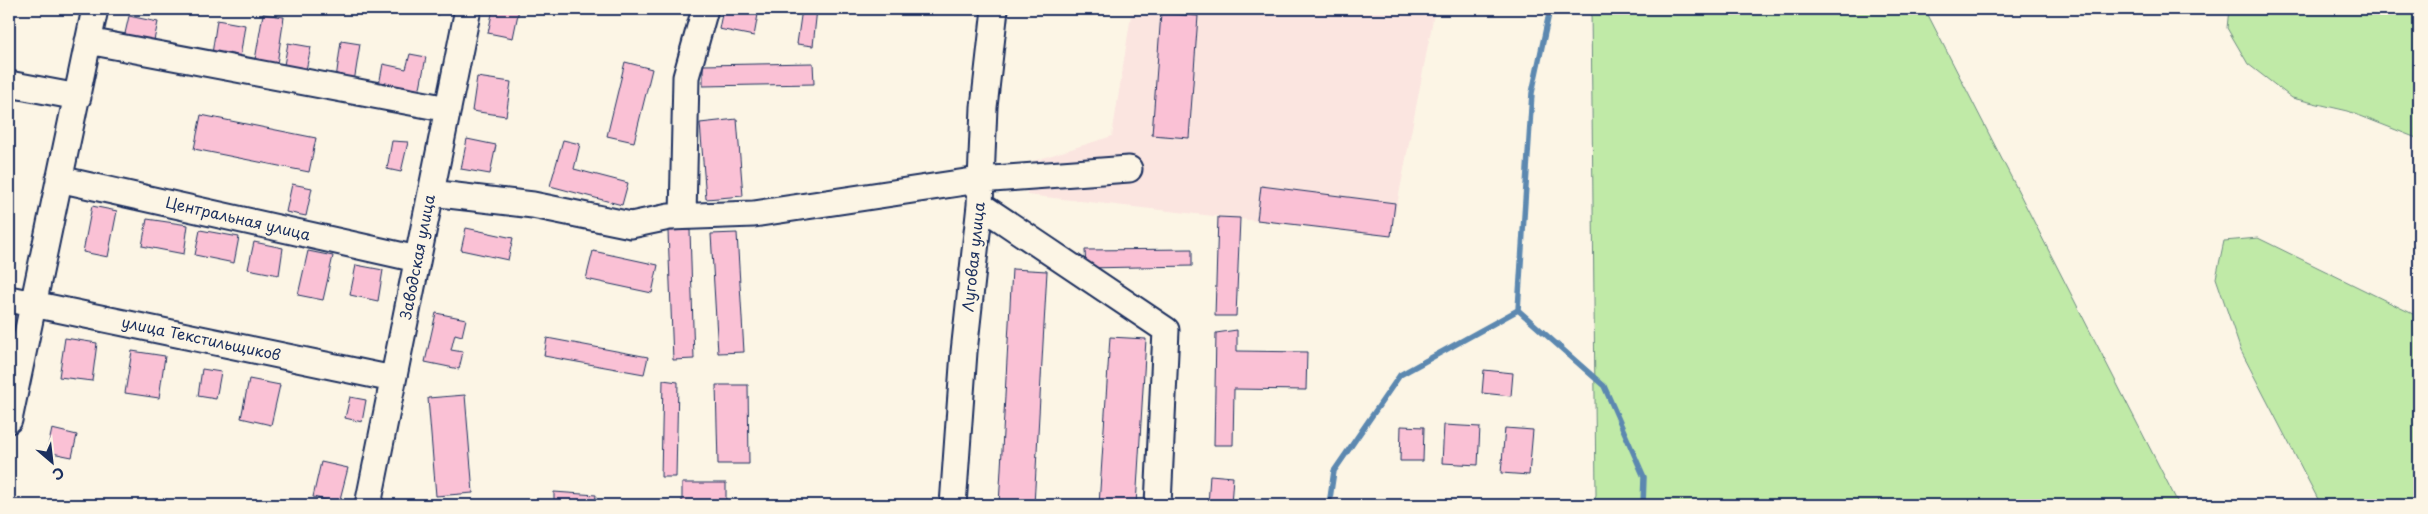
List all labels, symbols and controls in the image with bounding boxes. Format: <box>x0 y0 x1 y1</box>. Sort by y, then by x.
street label: Центральная улица <box>164 190 314 246</box>
street label: Заводская улица <box>393 192 440 321</box>
street label: Луговая улица <box>955 200 990 313</box>
street label: улица Текстильщиков <box>120 309 283 366</box>
north arrow <box>28 436 78 486</box>
text: С <box>49 462 68 486</box>

